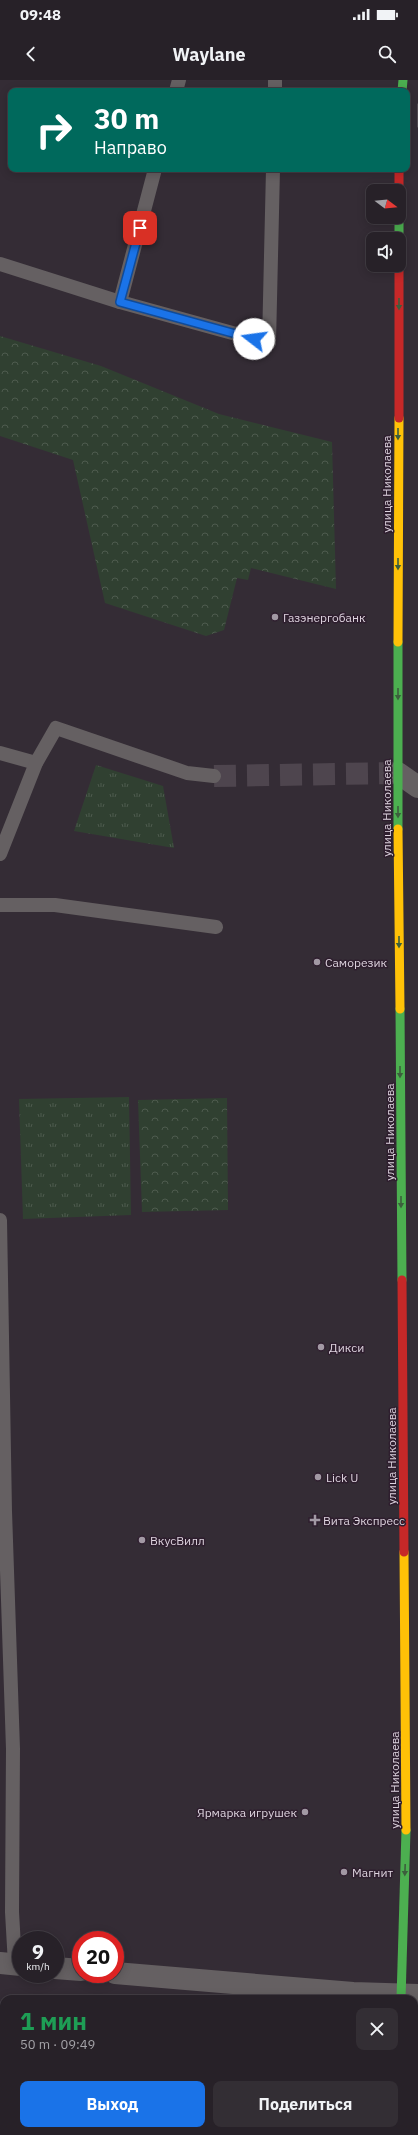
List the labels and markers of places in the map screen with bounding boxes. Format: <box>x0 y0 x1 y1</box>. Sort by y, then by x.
pin <box>123 211 157 245</box>
place label: Газэнергобанк <box>283 610 366 625</box>
marker: Газэнергобанк <box>270 612 280 622</box>
place label: Саморезик <box>325 955 388 970</box>
marker: Саморезик <box>312 957 322 967</box>
place label: Дикси <box>329 1340 364 1355</box>
marker: Дикси <box>316 1342 326 1352</box>
place label: Lick U <box>326 1470 358 1485</box>
marker: Lick U <box>313 1472 323 1482</box>
place label: Вита Экспресс <box>323 1513 405 1528</box>
marker: Вита Экспресс <box>310 1515 320 1525</box>
place label: ВкусВилл <box>150 1533 205 1548</box>
marker: ВкусВилл <box>137 1535 147 1545</box>
place label: Ярмарка игрушек <box>197 1805 297 1820</box>
marker: Ярмарка игрушек <box>300 1807 310 1817</box>
place label: Магнит <box>352 1865 393 1880</box>
marker: Магнит <box>339 1867 349 1877</box>

